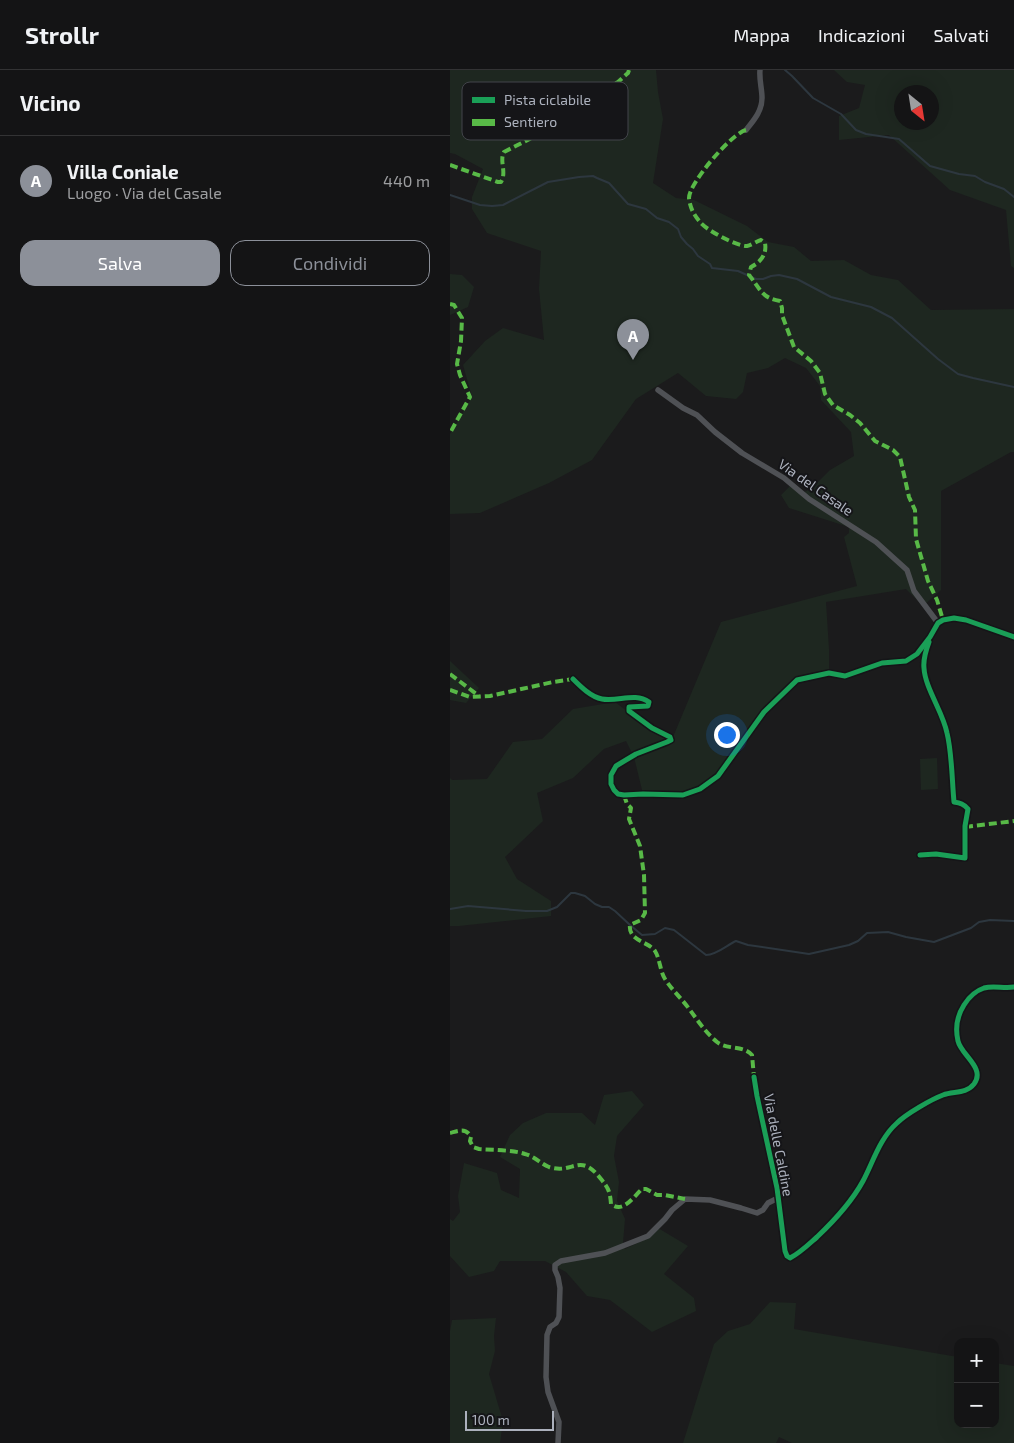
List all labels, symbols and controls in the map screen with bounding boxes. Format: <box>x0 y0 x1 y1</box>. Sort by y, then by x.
text: Strollr <box>25 20 99 49</box>
text: Mappa <box>734 24 790 46</box>
text: Indicazioni <box>818 24 905 46</box>
text: Salvati <box>933 24 989 46</box>
legend <box>462 82 628 140</box>
north arrow <box>894 85 939 130</box>
text: Vicino <box>20 90 81 115</box>
text: Pista ciclabile <box>504 91 591 108</box>
text: Sentiero <box>504 113 557 130</box>
text: Villa Coniale <box>67 160 179 183</box>
text: A <box>31 171 41 190</box>
text: 440 m <box>383 171 430 190</box>
text: Luogo · Via del Casale <box>67 183 222 202</box>
button: Salva <box>20 240 220 286</box>
button: Condividi <box>230 240 430 286</box>
pin: A <box>617 319 649 360</box>
street label: Via del Casale <box>775 455 857 519</box>
your location <box>714 722 740 748</box>
street label: Via delle Caldine <box>761 1092 797 1198</box>
map controls <box>954 1338 999 1428</box>
button: + <box>954 1338 999 1383</box>
button: − <box>954 1383 999 1428</box>
scale bar <box>465 1408 554 1431</box>
text: 100 m <box>472 1411 510 1428</box>

